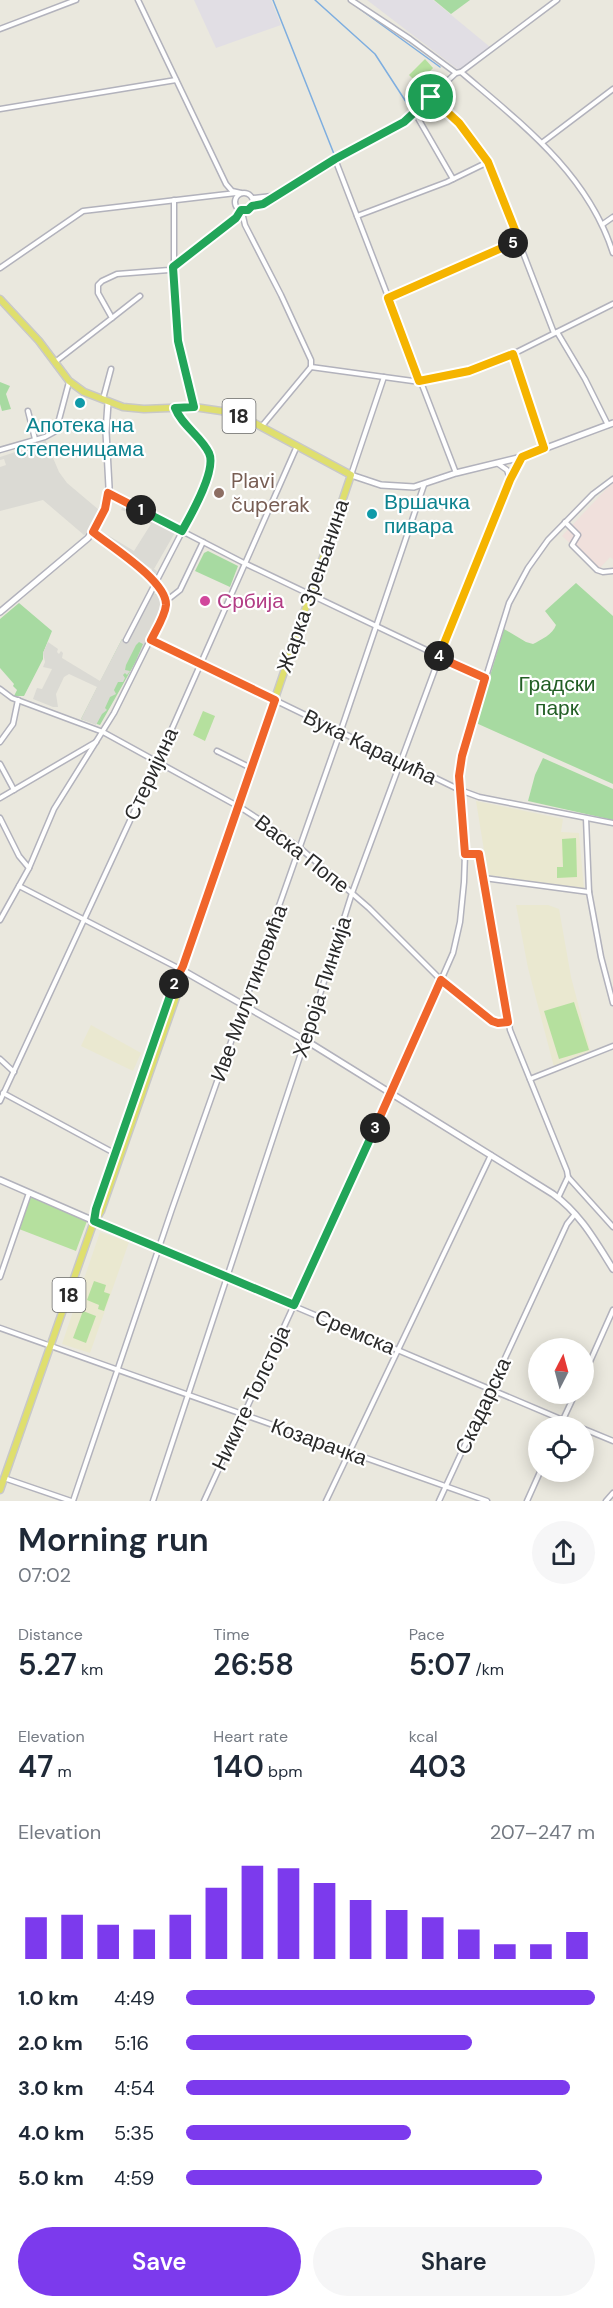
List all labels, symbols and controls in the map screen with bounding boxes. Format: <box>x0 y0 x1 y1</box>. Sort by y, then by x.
pin <box>405 71 456 122</box>
icon: arrive <box>414 80 447 113</box>
pin: 5 <box>498 228 528 258</box>
text: 5 <box>508 232 518 253</box>
marker: Апотека на степеницама <box>73 396 87 410</box>
road number: 18 <box>222 399 256 433</box>
place label: Апотека на степеницама <box>16 411 144 463</box>
place label: Plavi čuperak <box>231 467 310 519</box>
marker: Plavi čuperak <box>212 486 226 500</box>
place label: Вршачка пивара <box>384 488 470 540</box>
pin: 1 <box>126 495 156 525</box>
street label: Жарка Зрењанина <box>270 495 356 676</box>
text: 1 <box>138 499 144 520</box>
marker: Вршачка пивара <box>365 507 379 521</box>
place label: Србија <box>217 587 284 615</box>
marker: Србија <box>198 594 212 608</box>
pin: 4 <box>424 641 454 671</box>
text: 4 <box>434 645 444 666</box>
park label: Градски парк <box>518 670 596 722</box>
street label: Вука Караџића <box>299 703 442 792</box>
street label: Стеријина <box>117 723 185 825</box>
street label: Васка Попе <box>249 808 355 900</box>
street label: Иве Милутиновића <box>204 900 294 1085</box>
street label: Хероја Пинкија <box>286 913 358 1061</box>
pin: 2 <box>159 969 189 999</box>
text: 2 <box>169 973 179 994</box>
pin: 3 <box>360 1113 390 1143</box>
text: 3 <box>370 1117 380 1138</box>
road number: 18 <box>52 1278 86 1312</box>
street label: Сремска <box>311 1303 400 1362</box>
street label: Никите Толстоја <box>205 1321 297 1475</box>
north arrow <box>528 1338 594 1404</box>
map controls <box>528 1338 594 1482</box>
street label: Скадарска <box>448 1353 518 1459</box>
street label: Козарачка <box>267 1412 371 1472</box>
button: locate <box>528 1416 594 1482</box>
text: Morning run <box>18 1518 209 1561</box>
button: share <box>532 1521 595 1584</box>
text: 07:02 <box>18 1562 71 1588</box>
text: Distance <box>18 1624 83 1645</box>
text: Time <box>213 1624 250 1645</box>
text: Pace <box>409 1624 445 1645</box>
text: 5.27 <box>18 1645 77 1684</box>
text: 26:58 <box>213 1645 294 1684</box>
text: 5:07 <box>409 1645 471 1684</box>
text: km <box>77 1659 103 1680</box>
text: /km <box>471 1659 504 1680</box>
text: Elevation <box>18 1726 85 1747</box>
text: Heart rate <box>213 1726 288 1747</box>
text: kcal <box>409 1726 438 1747</box>
text: 47 <box>18 1747 53 1786</box>
text: 140 <box>213 1747 264 1786</box>
text: 403 <box>409 1747 467 1786</box>
text: m <box>53 1761 72 1782</box>
text: bpm <box>264 1761 302 1782</box>
text: Elevation <box>18 1819 101 1845</box>
text: 207–247 m <box>490 1819 595 1845</box>
text: 1.0 km <box>18 1985 79 2011</box>
text: 4:49 <box>114 1985 155 2011</box>
text: 2.0 km <box>18 2030 83 2056</box>
text: 5:16 <box>114 2030 149 2056</box>
text: 3.0 km <box>18 2075 83 2101</box>
text: 4:54 <box>114 2075 155 2101</box>
text: 4.0 km <box>18 2120 84 2146</box>
text: 5:35 <box>114 2120 154 2146</box>
text: 5.0 km <box>18 2165 84 2191</box>
text: 4:59 <box>114 2165 154 2191</box>
button: Save <box>18 2227 301 2296</box>
button: Share <box>313 2227 595 2296</box>

